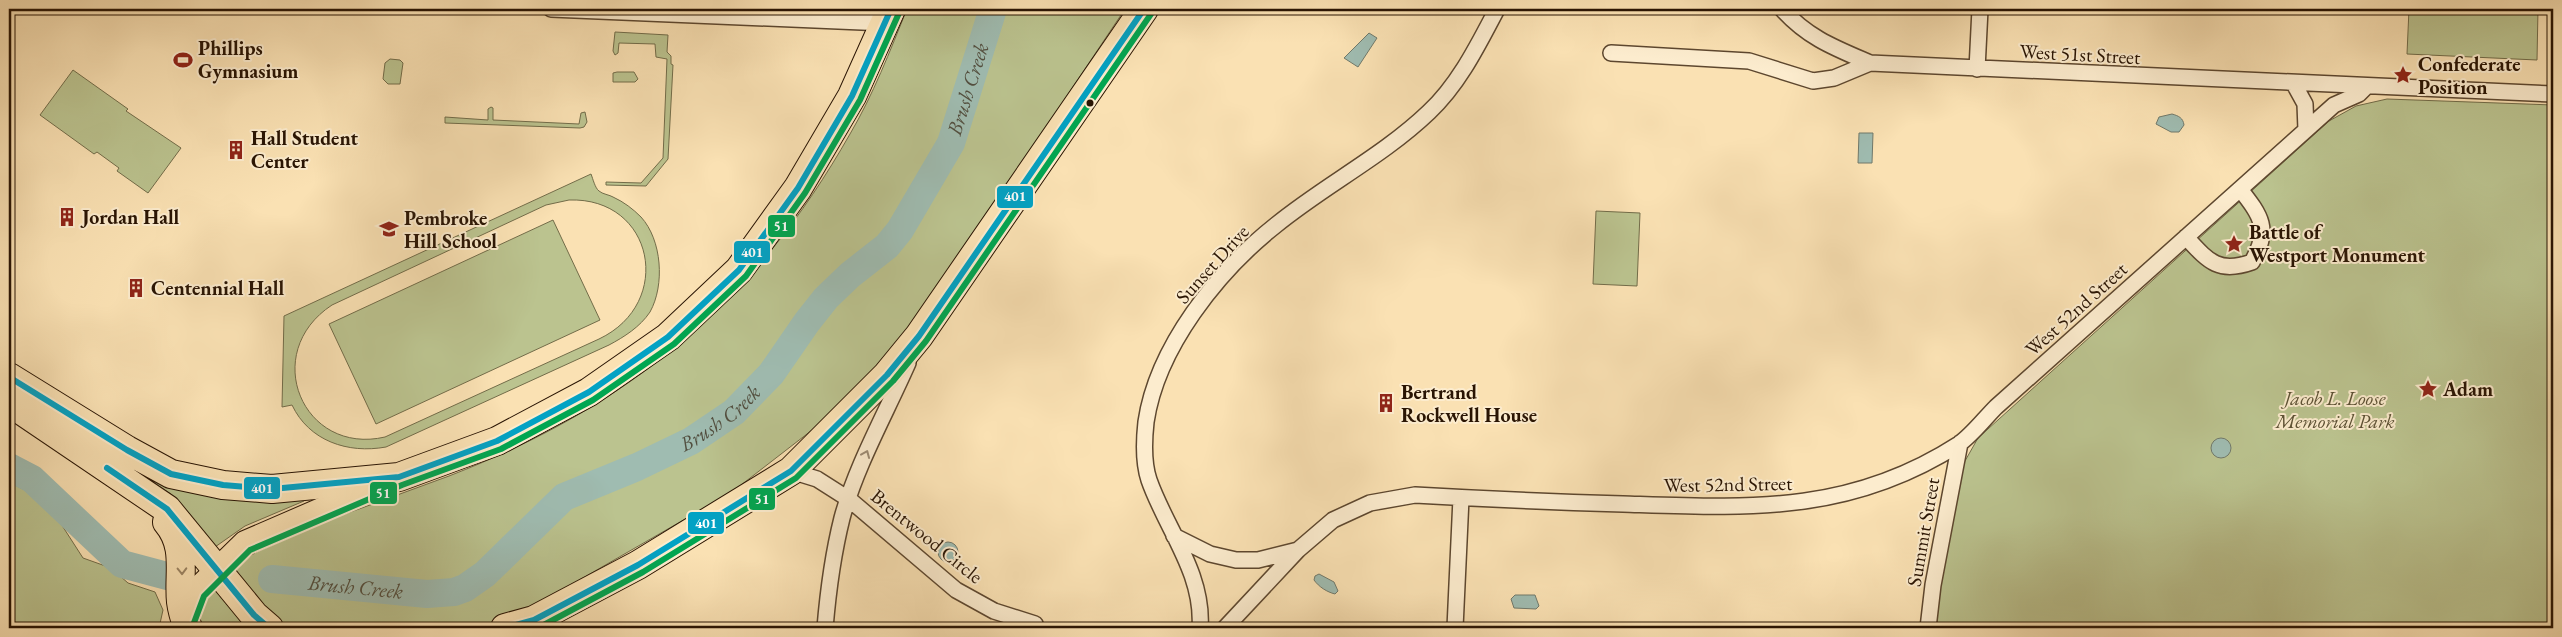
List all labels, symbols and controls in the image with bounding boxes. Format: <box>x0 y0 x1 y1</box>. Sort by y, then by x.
place label: Phillips Gymnasium <box>198 35 298 84</box>
street label: West 51st Street <box>2019 38 2142 70</box>
water label: Brush Creek <box>940 39 995 139</box>
sports icon: Phillips Gymnasium <box>172 49 194 71</box>
place label: Confederate Position <box>2418 51 2521 100</box>
place icon: Confederate Position <box>2392 64 2414 86</box>
unlabelled marker <box>1085 98 1095 108</box>
place label: Hall Student Center <box>251 125 358 174</box>
building icon: Hall Student Center <box>225 139 247 161</box>
line badge: 401 <box>996 185 1034 209</box>
text: 401 <box>1004 187 1026 205</box>
place label: Jordan Hall <box>80 204 180 230</box>
place label: Pembroke Hill School <box>404 205 497 254</box>
building icon: Jordan Hall <box>56 206 78 228</box>
line badge: 51 <box>767 214 796 238</box>
text: 51 <box>774 217 788 235</box>
school or university icon: Pembroke Hill School <box>378 218 400 240</box>
street label: Sunset Drive <box>1170 219 1254 309</box>
place label: Battle of Westport Monument <box>2249 219 2426 268</box>
place icon: Battle of Westport Monument <box>2223 233 2245 255</box>
line badge: 401 <box>733 240 771 264</box>
text: 401 <box>741 243 763 261</box>
street label: West 52nd Street <box>2019 256 2133 362</box>
place label: Centennial Hall <box>151 275 285 301</box>
building icon: Centennial Hall <box>125 277 147 299</box>
place label: Adam <box>2442 376 2493 402</box>
place icon: Adam <box>2417 378 2439 400</box>
water label: Brush Creek <box>674 379 766 458</box>
place label: Bertrand Rockwell House <box>1401 379 1537 428</box>
park label: Jacob L. Loose Memorial Park <box>2274 385 2395 434</box>
building icon: Bertrand Rockwell House <box>1375 392 1397 414</box>
one-way arrow <box>860 450 871 459</box>
street label: West 52nd Street <box>1663 470 1793 498</box>
street label: Summit Street <box>1901 475 1945 588</box>
line badge: 401 <box>243 476 281 500</box>
text: 401 <box>251 479 273 497</box>
line badge: 51 <box>369 481 398 505</box>
street label: Brentwood Circle <box>866 483 988 589</box>
text: 51 <box>376 484 390 502</box>
line badge: 51 <box>748 487 776 511</box>
text: 51 <box>755 490 769 508</box>
line badge: 401 <box>687 511 725 535</box>
text: 401 <box>695 514 717 532</box>
one-way arrow <box>177 568 187 576</box>
water label: Brush Creek <box>306 568 405 605</box>

